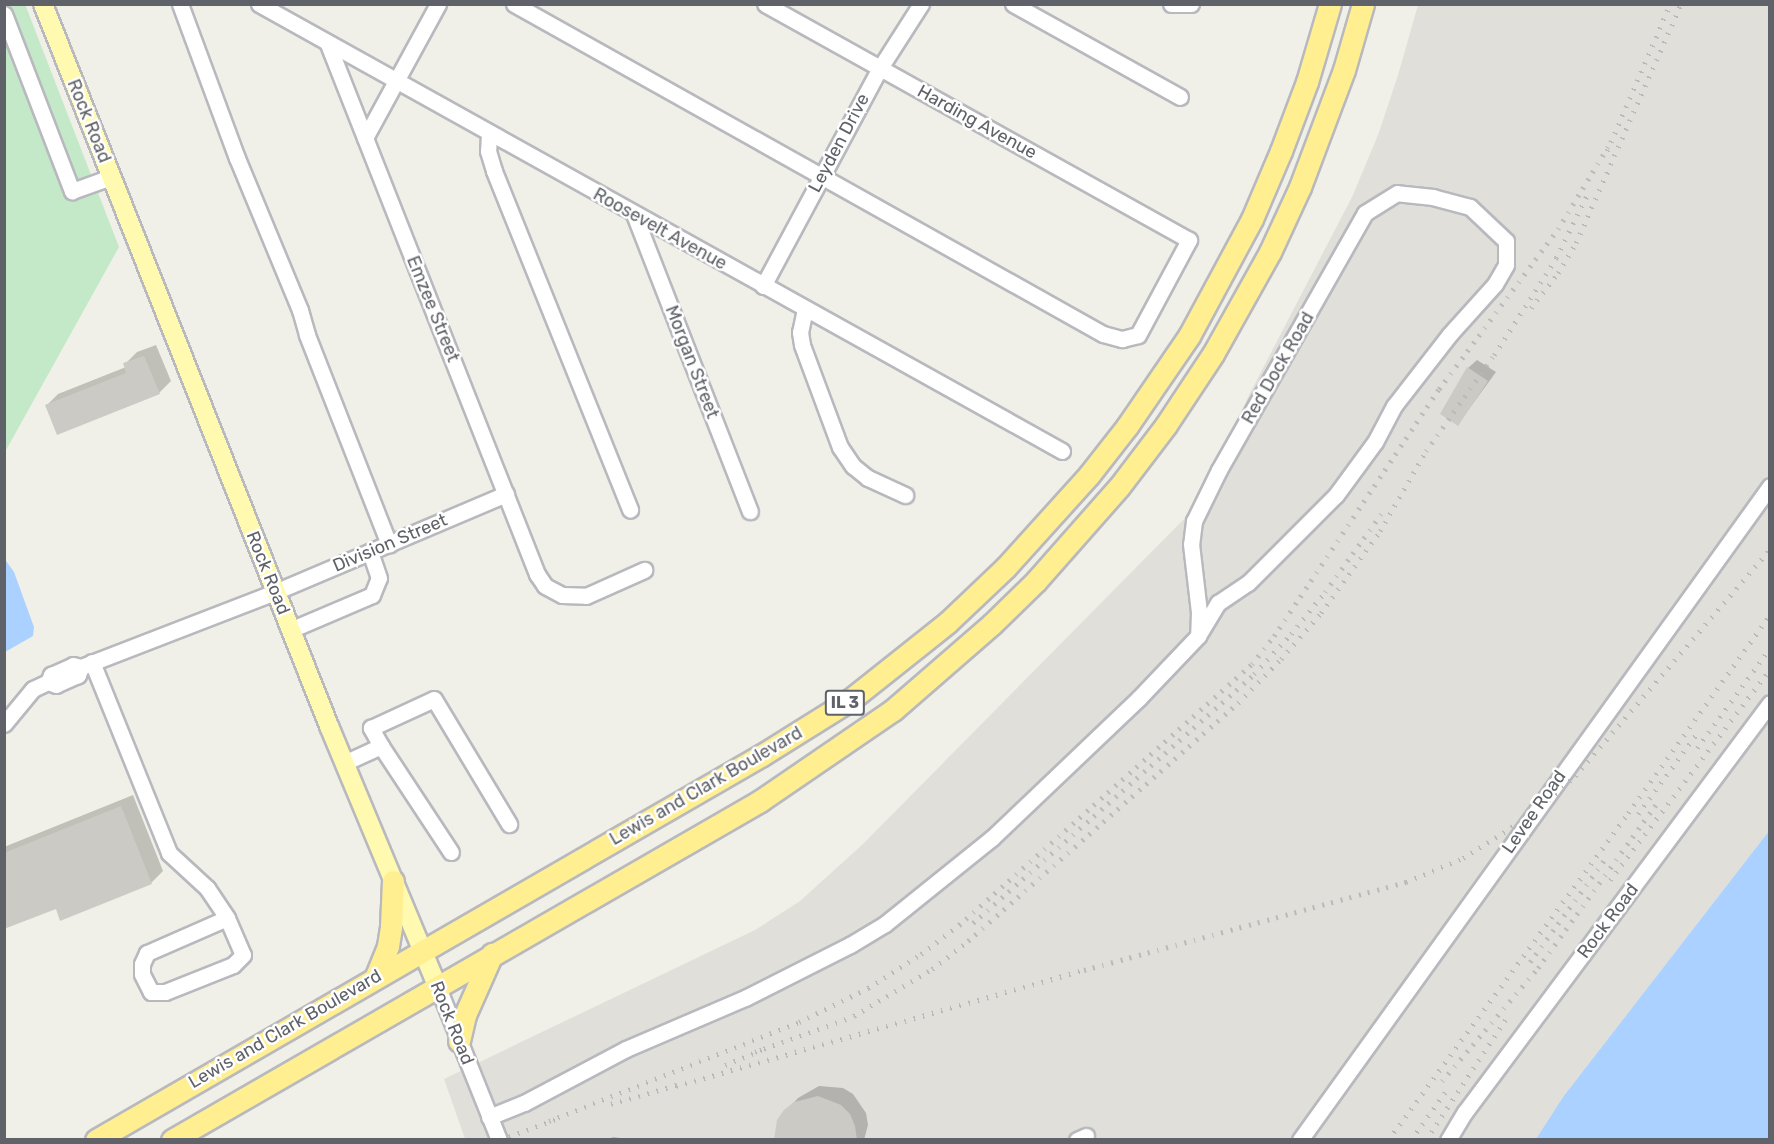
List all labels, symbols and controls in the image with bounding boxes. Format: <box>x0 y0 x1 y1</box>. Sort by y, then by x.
street label: Rock Road <box>62 76 116 166</box>
street label: Harding Avenue <box>913 80 1041 164</box>
street label: Leyden Drive <box>804 90 874 196</box>
street label: Roosevelt Avenue <box>589 183 731 275</box>
street label: Emzee Street <box>402 253 464 365</box>
street label: Morgan Street <box>661 302 723 422</box>
street label: Red Dock Road <box>1237 308 1319 428</box>
street label: Division Street <box>329 509 451 577</box>
street label: Rock Road <box>241 528 295 618</box>
road number: IL 3 <box>824 690 866 716</box>
street label: Lewis and Clark Boulevard <box>606 722 806 850</box>
street label: Levee Road <box>1497 766 1571 858</box>
street label: Rock Road <box>1573 879 1643 963</box>
street label: Lewis and Clark Boulevard <box>185 965 385 1093</box>
street label: Rock Road <box>425 978 479 1068</box>

